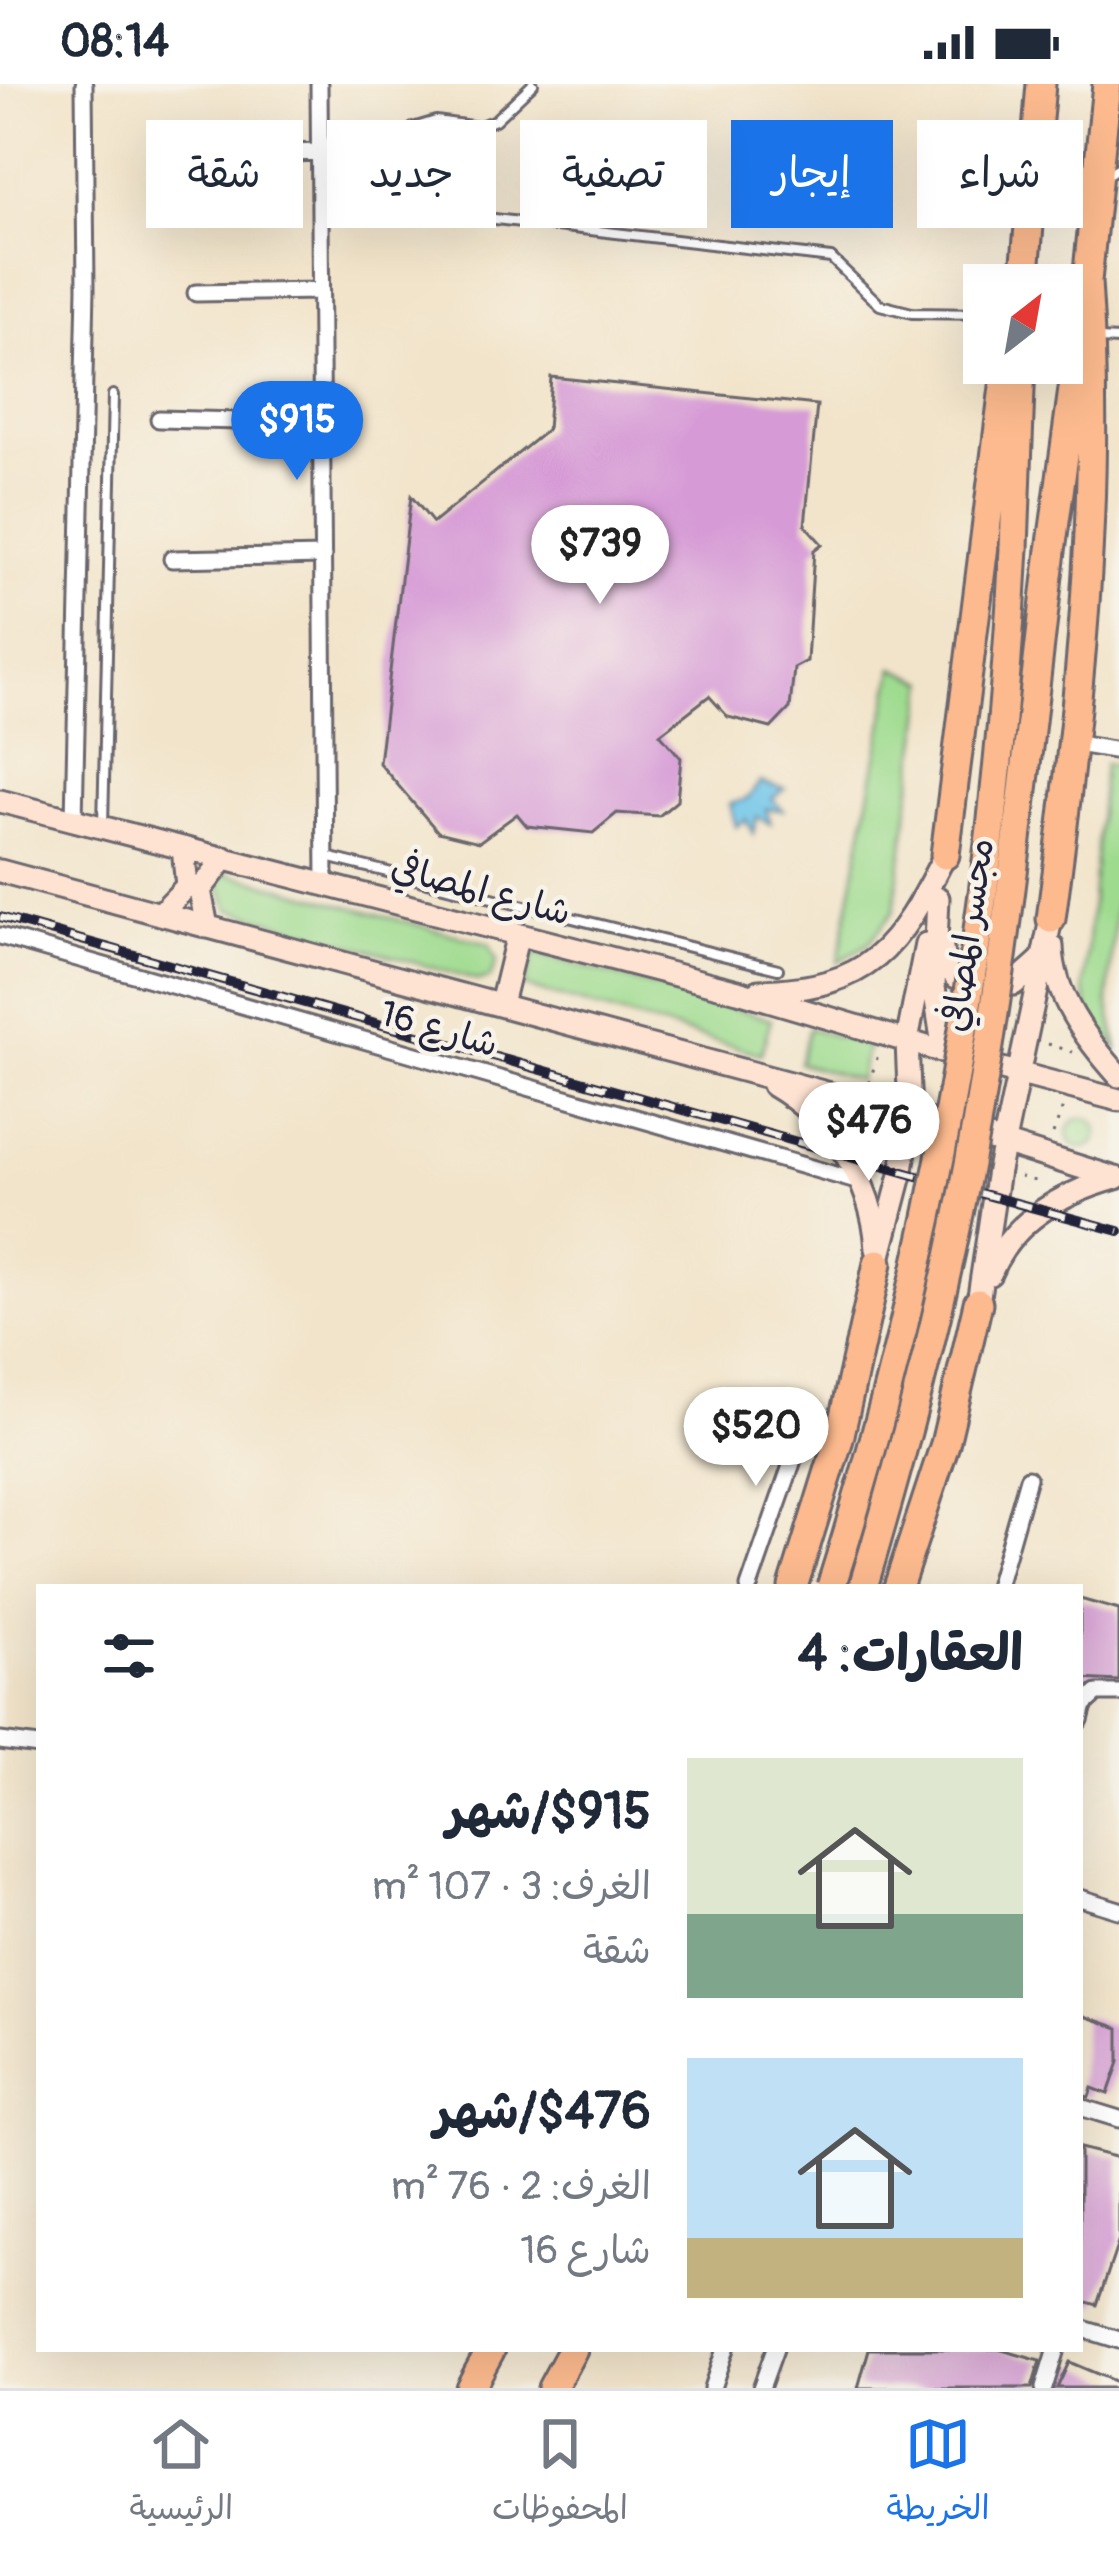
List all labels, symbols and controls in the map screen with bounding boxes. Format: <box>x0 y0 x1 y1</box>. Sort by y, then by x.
text: 08:14 <box>60 14 169 70</box>
chip: شقة <box>146 120 303 228</box>
chip: جديد <box>327 120 496 228</box>
chip: تصفية <box>520 120 707 228</box>
chip: إيجار <box>731 120 893 228</box>
chip: شراء <box>917 120 1083 228</box>
north arrow <box>963 264 1083 384</box>
map controls <box>963 264 1083 384</box>
pin: $915 <box>226 381 368 483</box>
text: $915 <box>258 395 336 444</box>
pin: $739 <box>529 505 671 607</box>
text: $739 <box>558 519 642 568</box>
street label: مجسر المصافي <box>931 835 1006 1035</box>
street label: شارع المصافي <box>386 843 576 938</box>
street label: شارع 16 <box>374 991 503 1069</box>
pin: $476 <box>798 1082 940 1184</box>
text: $476 <box>825 1096 913 1145</box>
pin: $520 <box>685 1387 827 1489</box>
text: $520 <box>711 1401 801 1450</box>
text: العقارات: 4 <box>798 1622 1023 1686</box>
icon: filters <box>96 1623 162 1689</box>
text: $915/شهر <box>446 1780 651 1844</box>
icon: home <box>783 1806 927 1950</box>
text: الغرف: 3 · 107 m² <box>372 1862 651 1911</box>
text: شقة <box>583 1926 651 1975</box>
text: $476/شهر <box>434 2080 651 2144</box>
icon: home <box>783 2106 927 2250</box>
text: الغرف: 2 · 76 m² <box>391 2162 651 2211</box>
text: شارع 16 <box>520 2226 651 2275</box>
tab: الرئيسية <box>129 2411 233 2537</box>
tab: المحفوظات <box>492 2411 628 2537</box>
tab: الخريطة <box>887 2411 990 2537</box>

